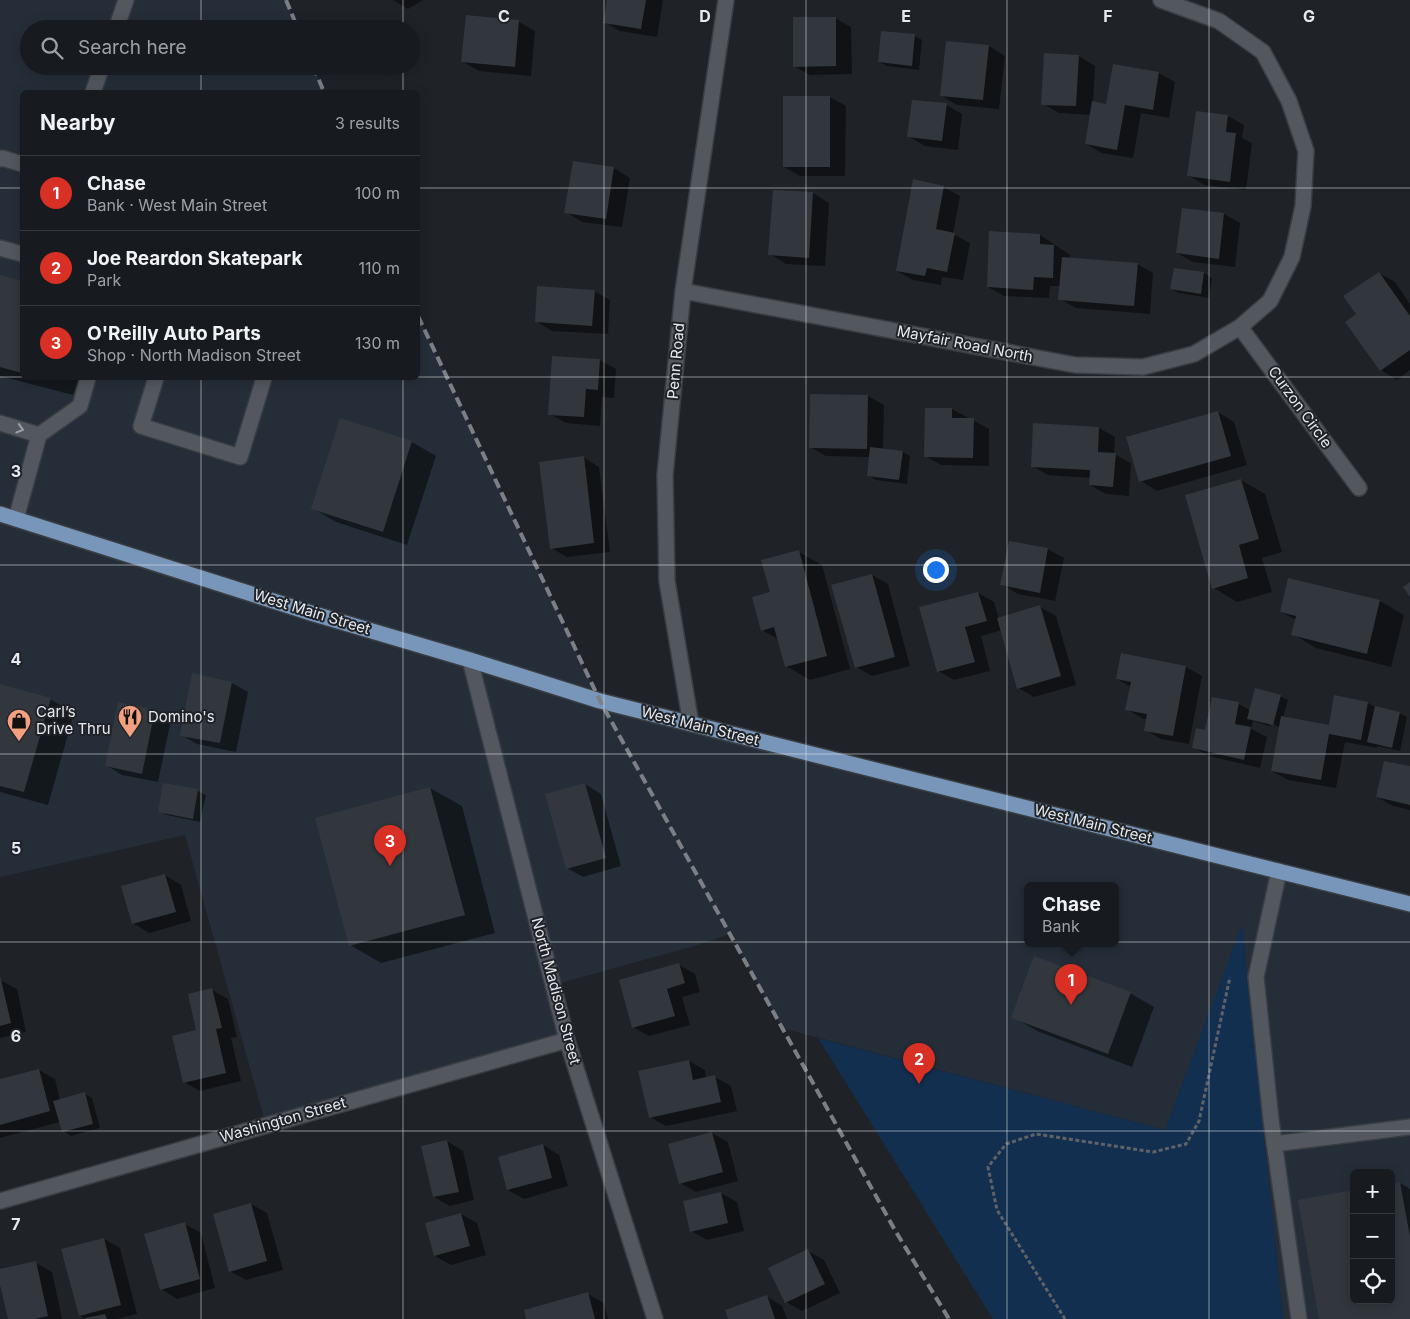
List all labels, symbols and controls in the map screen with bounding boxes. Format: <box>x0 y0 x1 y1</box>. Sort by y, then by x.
text: C <box>498 6 510 26</box>
text: D <box>699 6 711 26</box>
text: E <box>901 6 911 26</box>
text: F <box>1103 6 1113 26</box>
text: G <box>1303 6 1315 26</box>
search box <box>20 20 420 75</box>
icon: search <box>38 34 66 62</box>
text: Search here <box>78 36 187 59</box>
text: Nearby <box>40 110 115 135</box>
text: 3 results <box>335 113 400 133</box>
text: Chase <box>87 172 146 195</box>
text: 1 <box>53 183 59 203</box>
text: 100 m <box>355 183 400 203</box>
text: Bank · West Main Street <box>87 195 267 215</box>
text: Joe Reardon Skatepark <box>87 247 302 270</box>
text: 2 <box>51 258 61 278</box>
text: 110 m <box>358 258 400 278</box>
text: Park <box>87 270 121 290</box>
street label: Mayfair Road North <box>896 321 1035 366</box>
text: O'Reilly Auto Parts <box>87 322 261 345</box>
street label: Penn Road <box>663 322 688 400</box>
text: 3 <box>51 333 61 353</box>
text: 130 m <box>355 333 400 353</box>
text: Shop · North Madison Street <box>87 345 301 365</box>
street label: Curzon Circle <box>1264 362 1336 451</box>
one-way arrow <box>15 423 23 433</box>
text: 3 <box>11 461 21 481</box>
your location <box>923 557 949 583</box>
street label: West Main Street <box>252 585 373 638</box>
text: 4 <box>11 649 22 669</box>
place label: Carl’s Drive Thru <box>36 702 111 738</box>
street label: West Main Street <box>639 702 761 749</box>
restaurant icon: Domino's <box>117 704 143 738</box>
place label: Domino's <box>148 707 215 726</box>
shop icon: Carl’s Drive Thru <box>6 708 32 742</box>
street label: West Main Street <box>1032 800 1154 847</box>
pin: 3 <box>374 825 406 866</box>
text: 5 <box>11 838 21 858</box>
popup <box>1024 882 1119 947</box>
text: Chase <box>1042 893 1101 916</box>
street label: North Madison Street <box>528 915 585 1066</box>
text: Bank <box>1042 916 1080 936</box>
pin: 1 <box>1055 964 1087 1005</box>
text: 6 <box>11 1026 21 1046</box>
pin: 2 <box>903 1043 935 1084</box>
street label: Washington Street <box>218 1092 348 1147</box>
map controls <box>1350 1169 1395 1304</box>
button: + <box>1350 1169 1395 1214</box>
text: 7 <box>11 1214 21 1234</box>
button: − <box>1350 1214 1395 1259</box>
button: locate <box>1350 1259 1395 1304</box>

